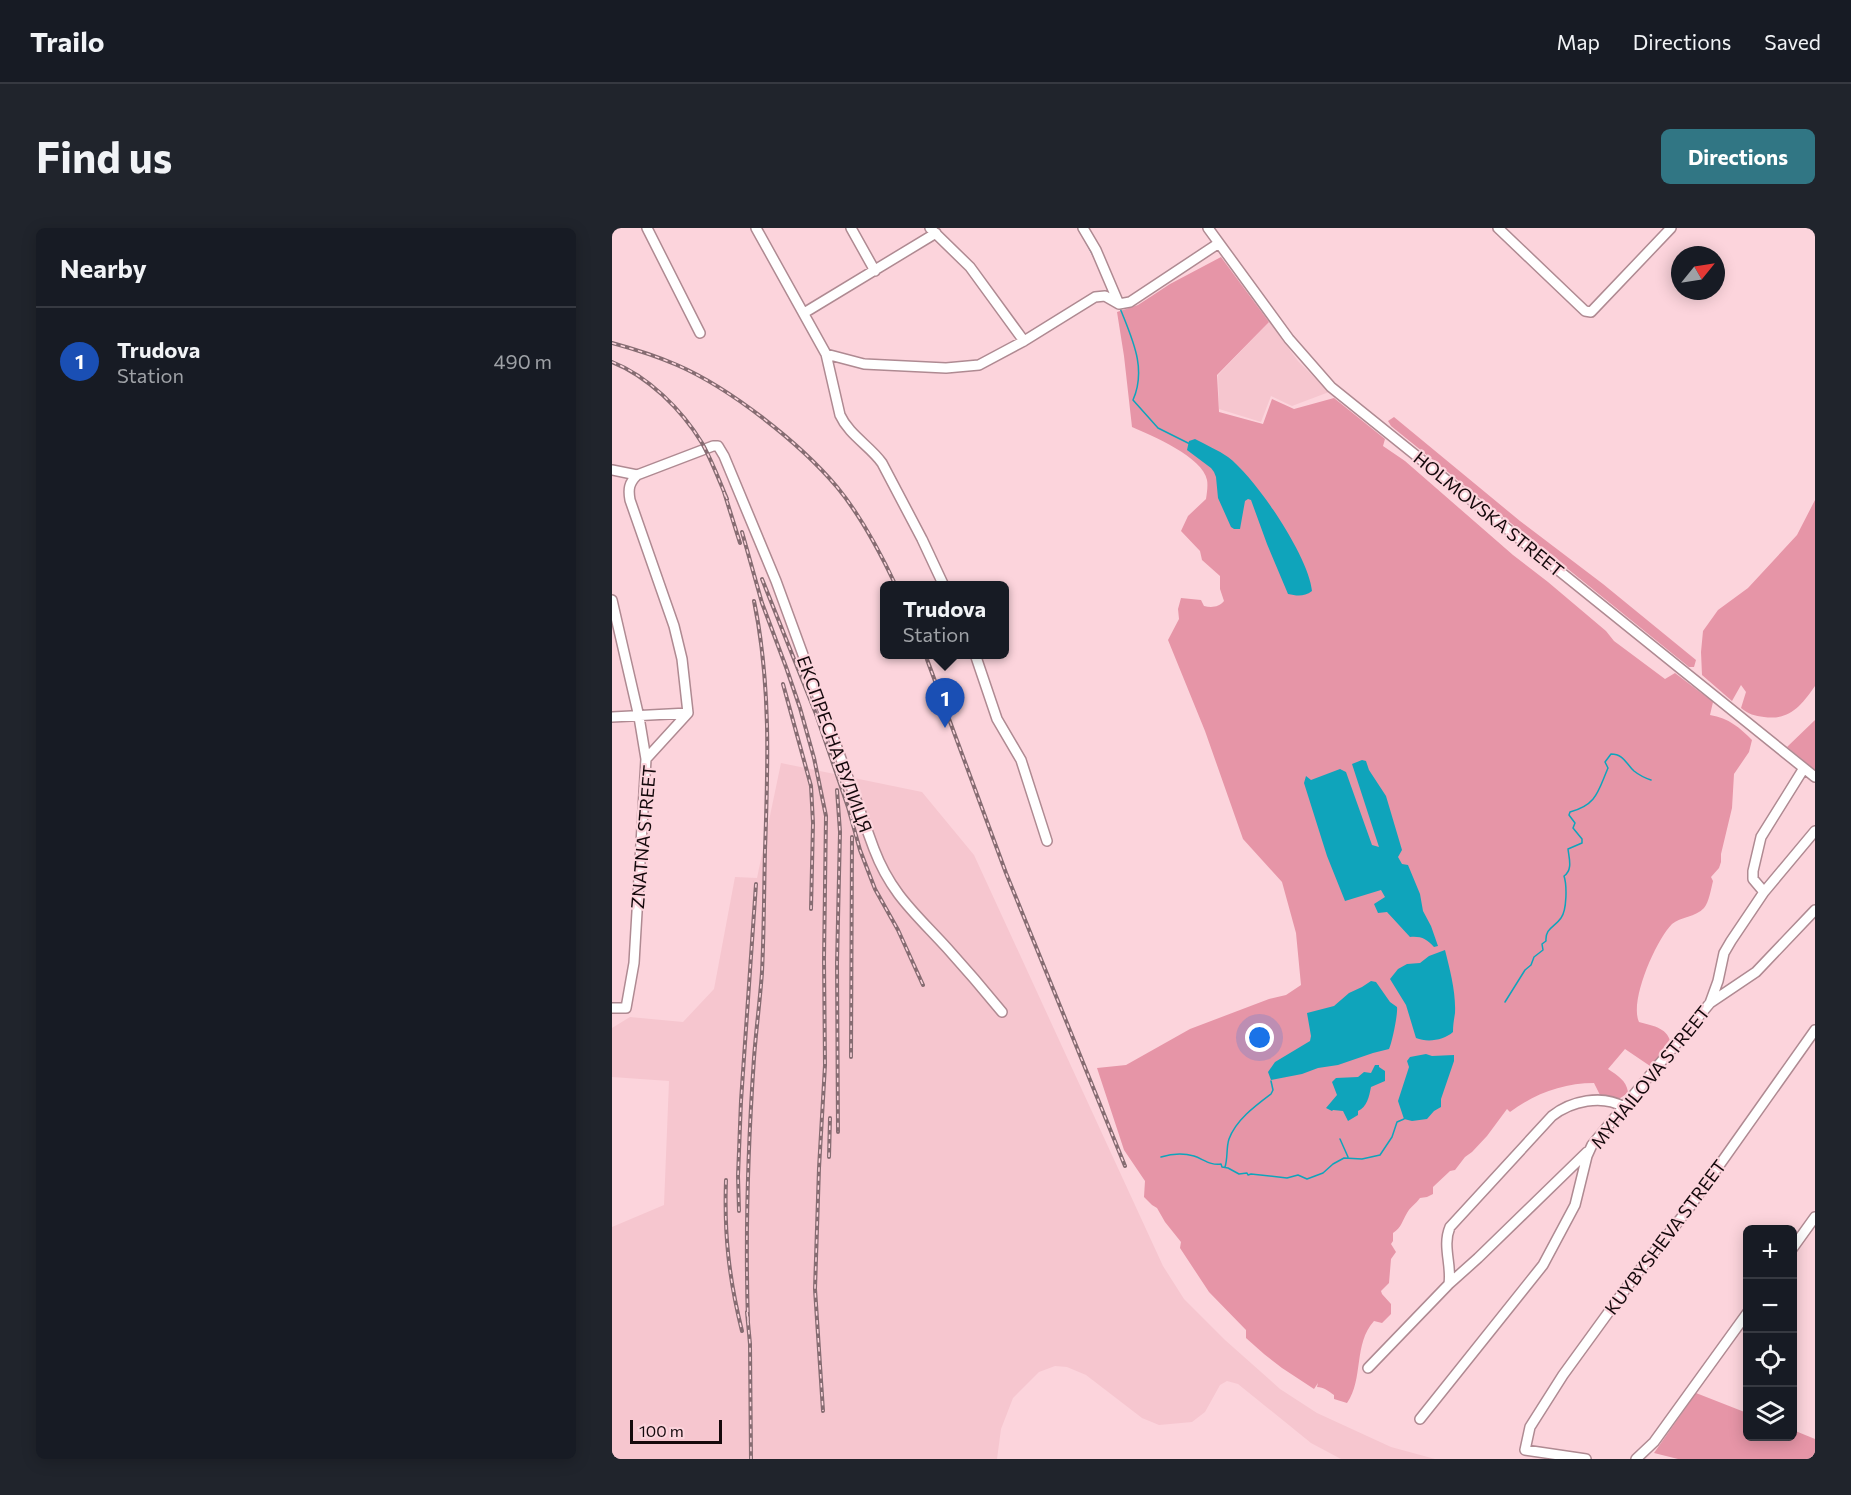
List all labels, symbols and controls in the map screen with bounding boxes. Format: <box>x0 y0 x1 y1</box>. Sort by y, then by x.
text: Trailo <box>30 24 105 58</box>
text: Map <box>1557 29 1600 54</box>
text: Directions <box>1633 29 1731 54</box>
text: Saved <box>1764 29 1821 54</box>
button: Directions <box>1661 129 1815 184</box>
text: Find us <box>36 130 172 182</box>
north arrow <box>1671 246 1725 300</box>
text: Nearby <box>60 252 147 283</box>
text: Trudova <box>117 336 200 363</box>
text: 1 <box>75 349 84 373</box>
text: 490 m <box>494 349 552 373</box>
text: Station <box>117 363 184 387</box>
street label: HOLMOVSKA STREET <box>1409 447 1569 581</box>
popup <box>880 581 1009 659</box>
text: Trudova <box>903 595 986 622</box>
text: Station <box>903 622 970 646</box>
street label: ЕКСПРЕСНА ВУЛИЦЯ <box>793 653 877 835</box>
pin: 1 <box>926 678 964 728</box>
street label: ZNATNA STREET <box>626 764 660 910</box>
street label: MYHAILOVA STREET <box>1586 1001 1714 1153</box>
your location <box>1245 1023 1274 1052</box>
street label: KUYBYSHEVA STREET <box>1600 1155 1730 1319</box>
map controls <box>1743 1225 1797 1441</box>
button: + <box>1743 1225 1797 1279</box>
button: − <box>1743 1279 1797 1333</box>
button: locate <box>1743 1333 1797 1387</box>
button: layers <box>1743 1387 1797 1441</box>
scale bar <box>630 1417 722 1444</box>
text: 100 m <box>639 1421 684 1440</box>

